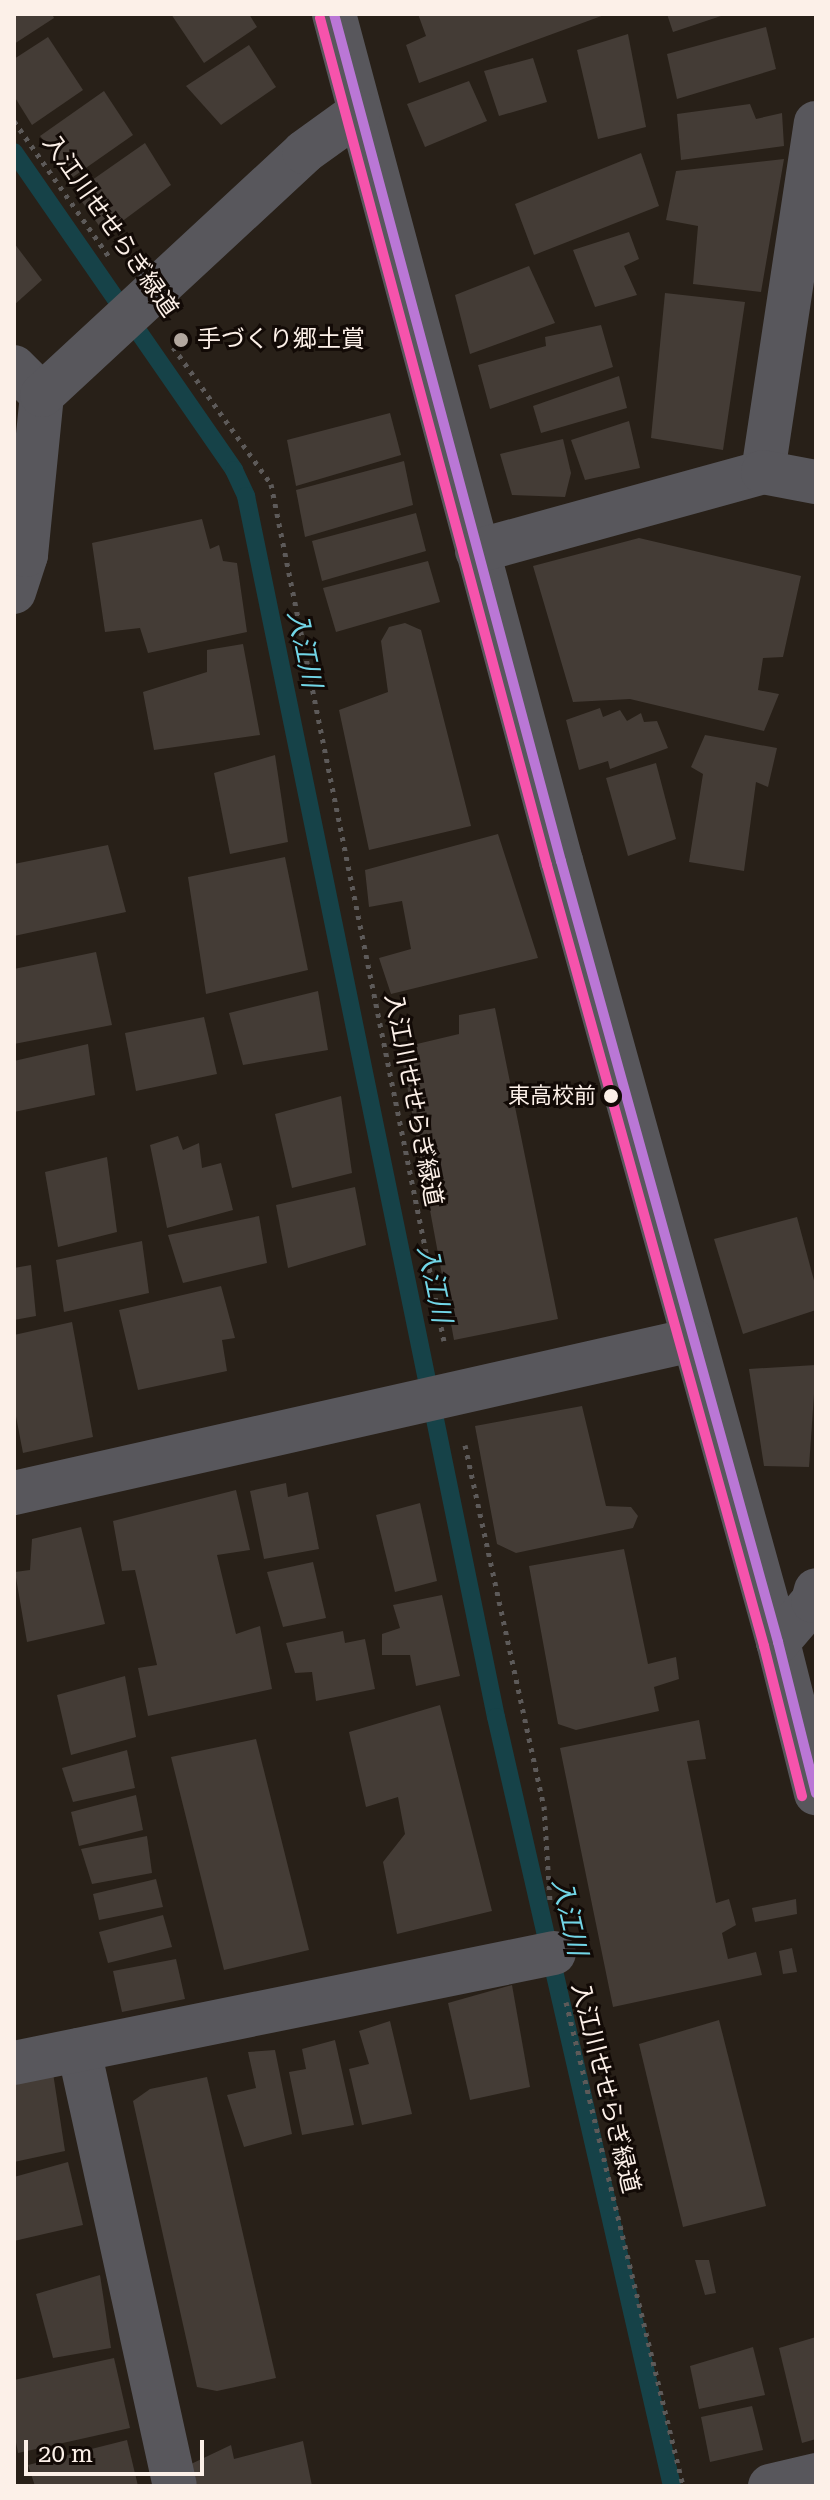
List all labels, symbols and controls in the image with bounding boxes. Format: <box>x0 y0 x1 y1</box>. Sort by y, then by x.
street label: 入江川せせらぎ緑道 <box>36 129 184 323</box>
place label: 手づくり郷土賞 <box>197 326 365 354</box>
marker: 手づくり郷土賞 <box>172 331 190 349</box>
water label: 入江川 <box>281 608 327 690</box>
street label: 入江川せせらぎ緑道 <box>378 991 448 1209</box>
place label: 東高校前 <box>508 1083 596 1109</box>
marker: 東高校前 <box>603 1088 619 1104</box>
water label: 入江川 <box>411 1243 457 1325</box>
water label: 入江川 <box>545 1875 593 1959</box>
street label: 入江川せせらぎ緑道 <box>565 1980 645 2196</box>
scale bar <box>28 2424 208 2474</box>
text: 20 m <box>38 2440 93 2468</box>

